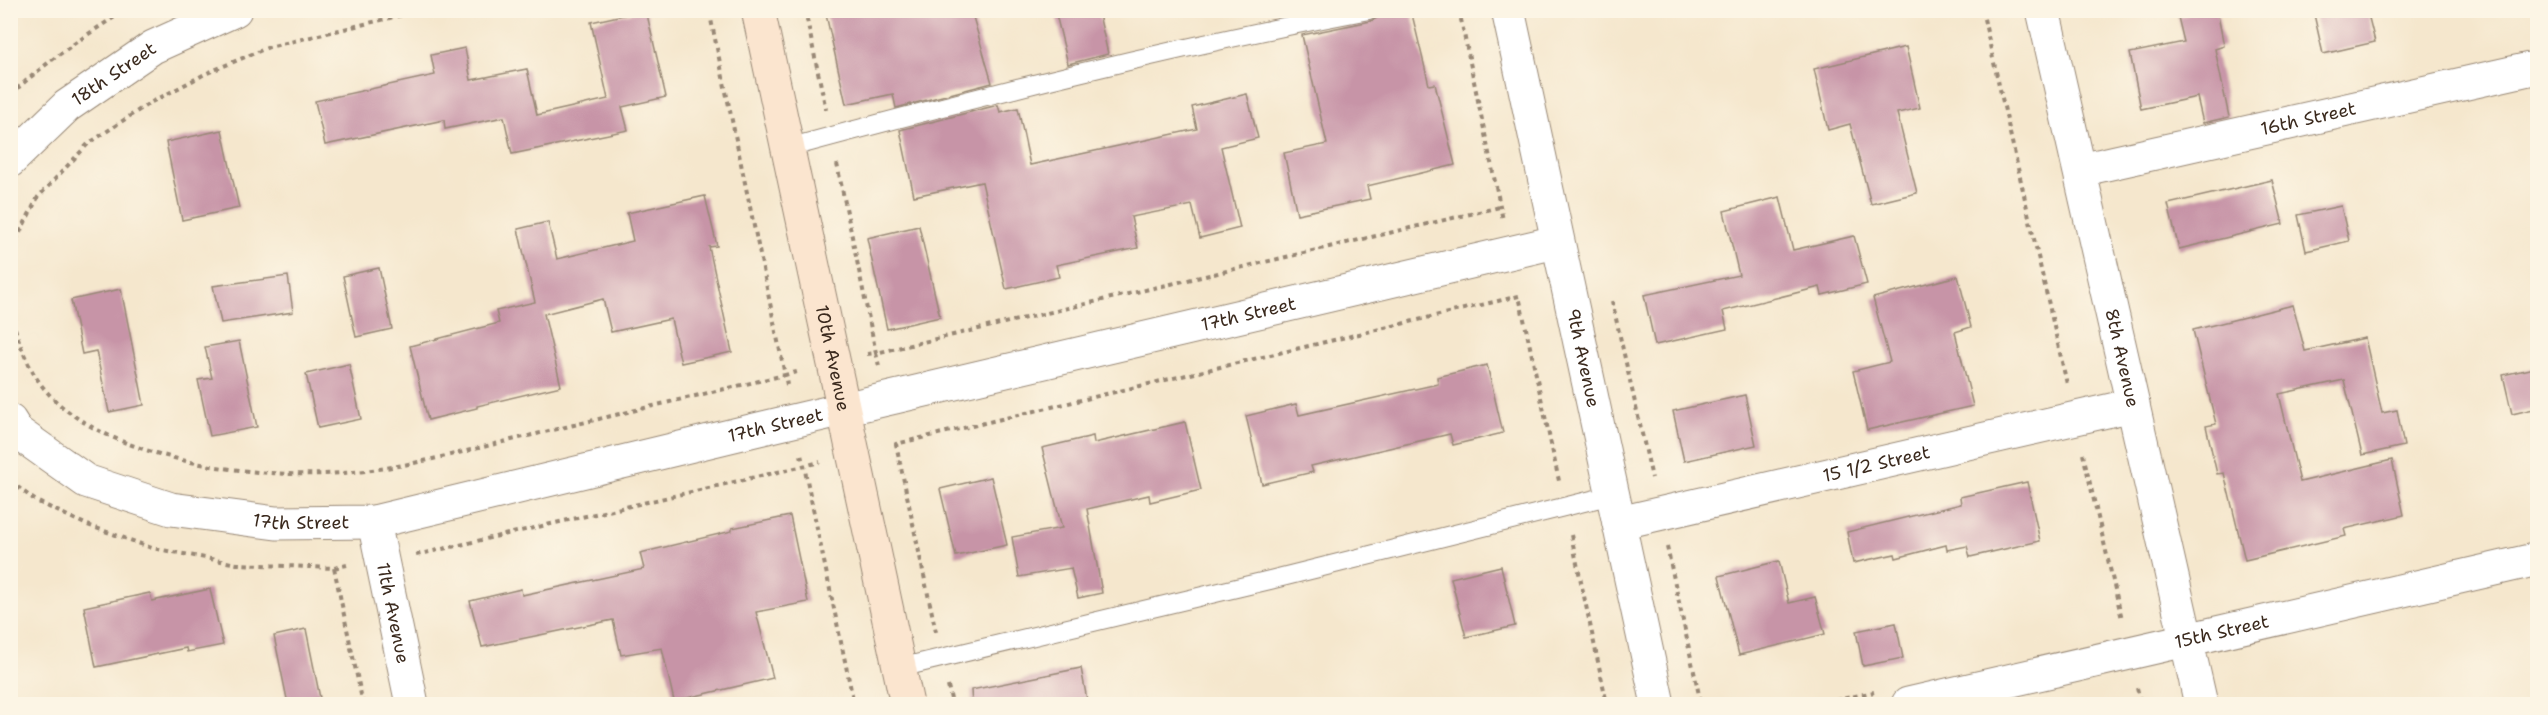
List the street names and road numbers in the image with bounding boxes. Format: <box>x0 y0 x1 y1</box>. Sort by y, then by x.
street label: 18th Street <box>67 36 161 111</box>
street label: 16th Street <box>2258 96 2358 141</box>
street label: 17th Street <box>1199 291 1299 337</box>
street label: 10th Avenue <box>810 303 856 413</box>
street label: 9th Avenue <box>1561 306 1606 410</box>
street label: 8th Avenue <box>2099 306 2145 410</box>
street label: 17th Street <box>725 402 825 448</box>
street label: 15 1/2 Street <box>1820 440 1932 488</box>
street label: 17th Street <box>251 508 350 535</box>
street label: 11th Avenue <box>371 560 415 666</box>
street label: 15th Street <box>2172 609 2271 654</box>

